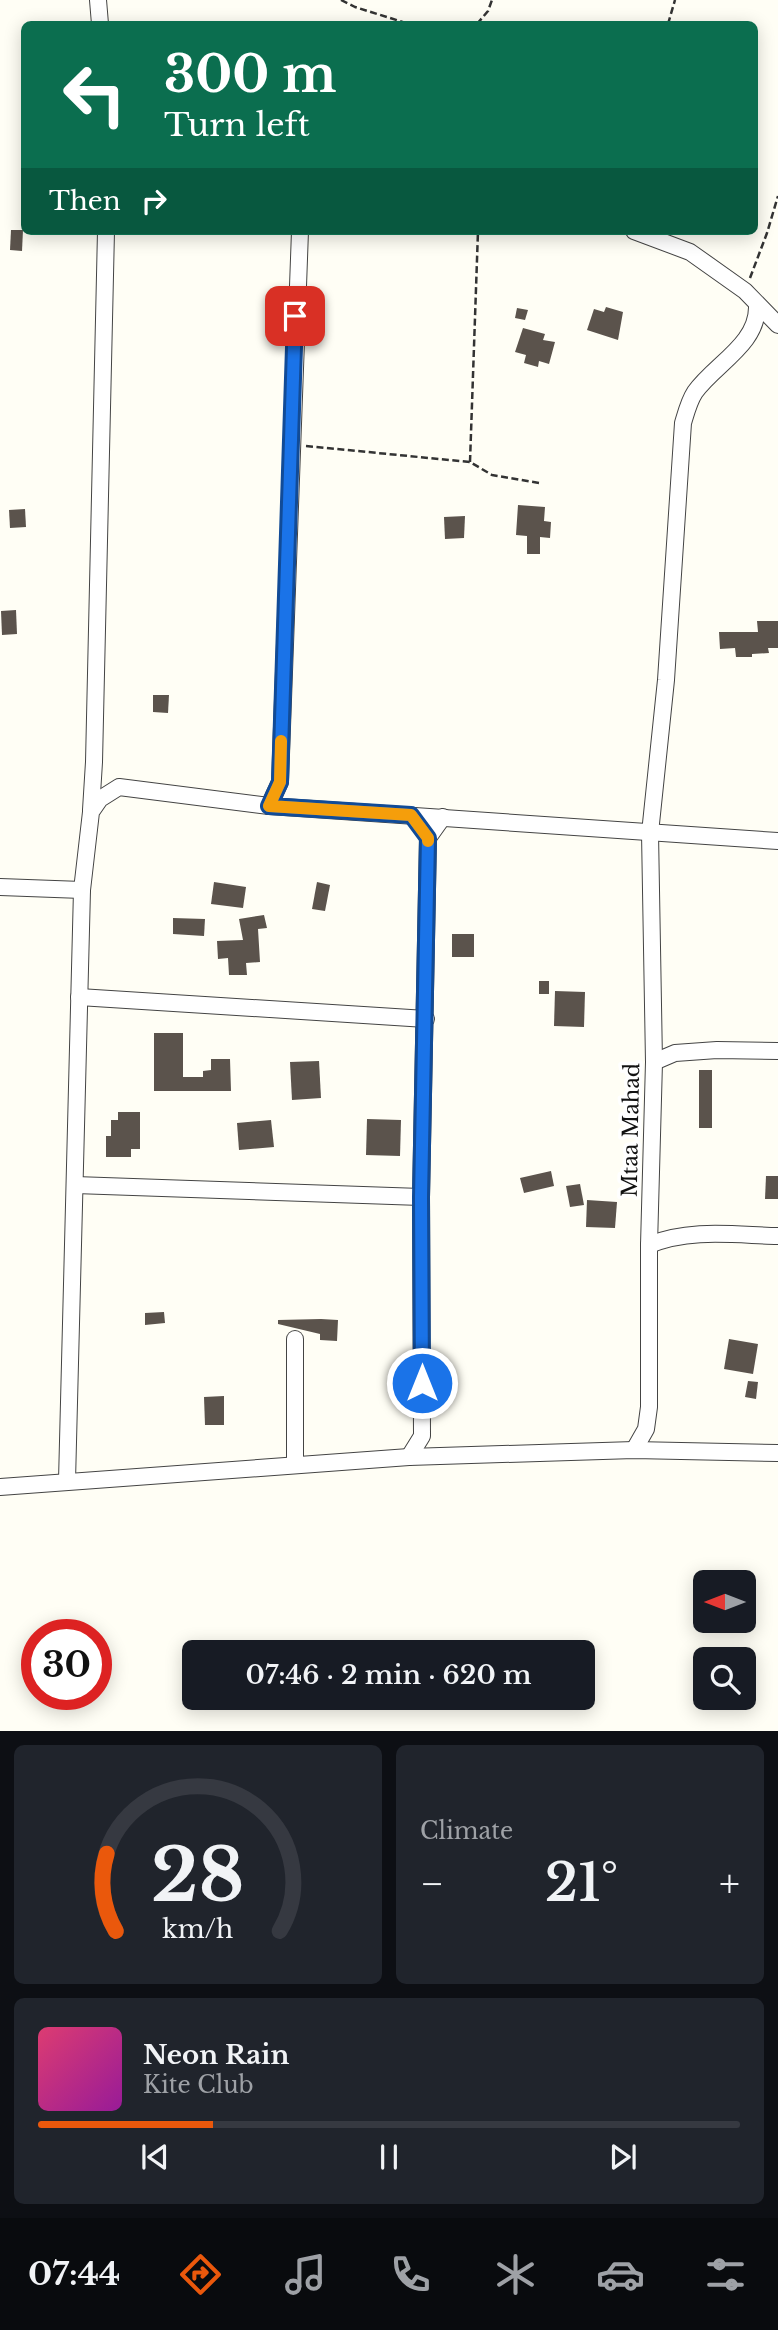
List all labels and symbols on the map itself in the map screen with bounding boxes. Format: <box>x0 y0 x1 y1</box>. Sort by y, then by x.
pin <box>265 286 325 346</box>
street label: Mtaa Mahad <box>617 1063 645 1197</box>
position arrow <box>385 1346 459 1420</box>
north arrow <box>693 1570 756 1633</box>
speed limit sign: 30 <box>21 1619 112 1710</box>

